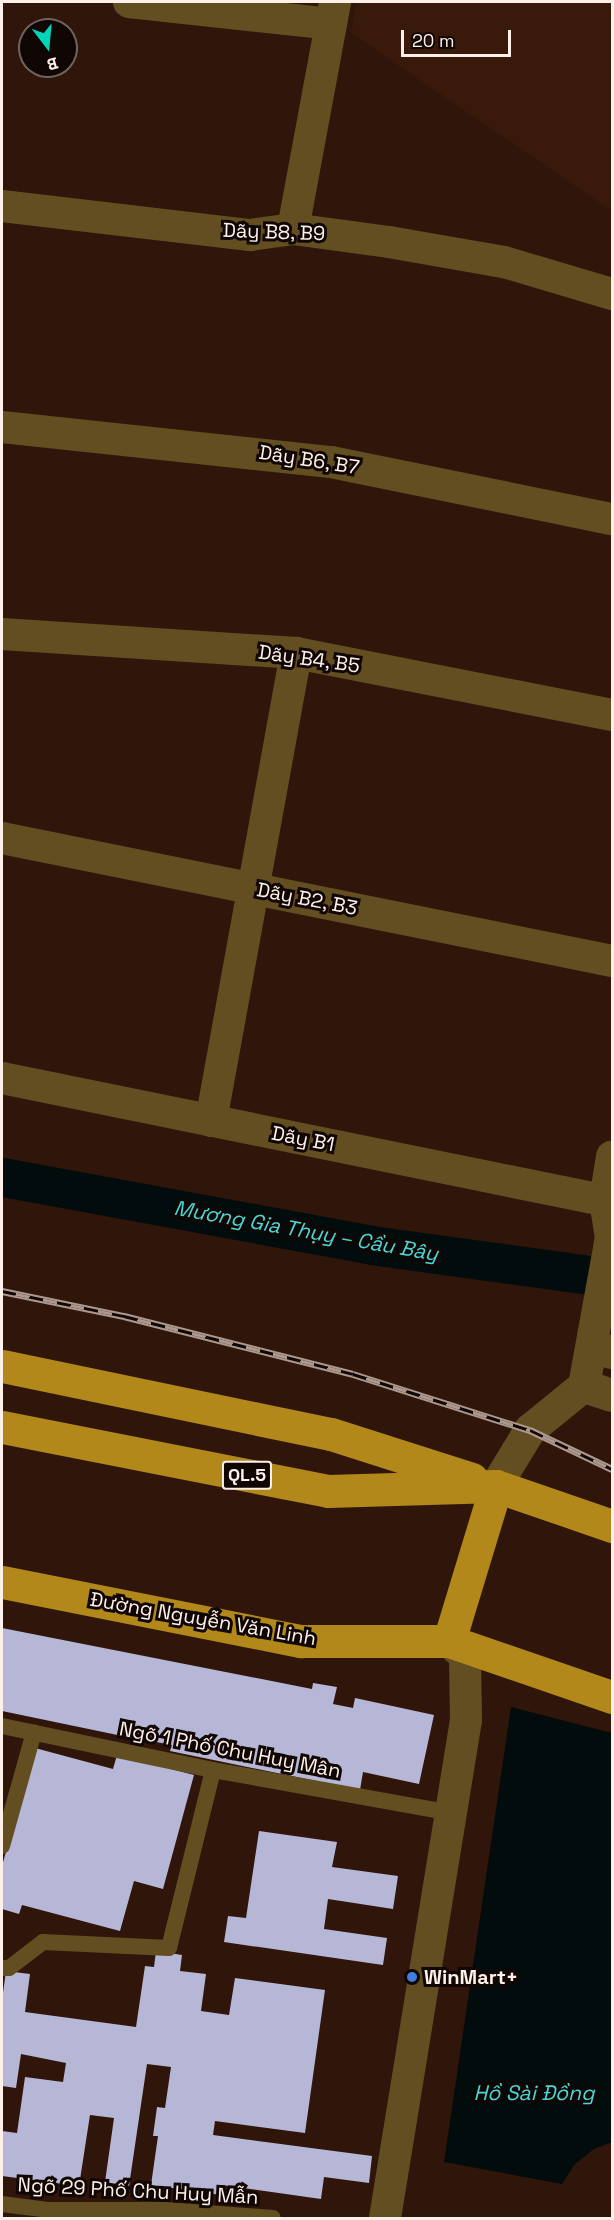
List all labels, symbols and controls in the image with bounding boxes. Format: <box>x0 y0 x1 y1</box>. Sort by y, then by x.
north arrow <box>18 18 78 78</box>
scale bar <box>404 18 514 56</box>
text: 20 m <box>412 29 455 52</box>
text: B <box>45 52 61 75</box>
street label: Dãy B8, B9 <box>222 218 326 246</box>
street label: Dãy B6, B7 <box>257 440 361 480</box>
street label: Dãy B4, B5 <box>256 640 362 678</box>
street label: Dãy B2, B3 <box>254 877 360 921</box>
street label: Dãy B1 <box>270 1121 336 1157</box>
water label: Mương Gia Thụy – Cầu Bây <box>171 1195 441 1267</box>
road number: QL.5 <box>222 1460 272 1490</box>
street label: Đường Nguyễn Văn Linh <box>88 1587 318 1651</box>
street label: Ngõ 1 Phố Chu Huy Mân <box>117 1717 343 1783</box>
place label: WinMart+ <box>424 1965 518 1989</box>
marker: WinMart+ <box>405 1970 419 1984</box>
water label: Hồ Sài Đồng <box>474 2080 594 2106</box>
street label: Ngõ 29 Phố Chu Huy Mẫn <box>17 2173 259 2209</box>

